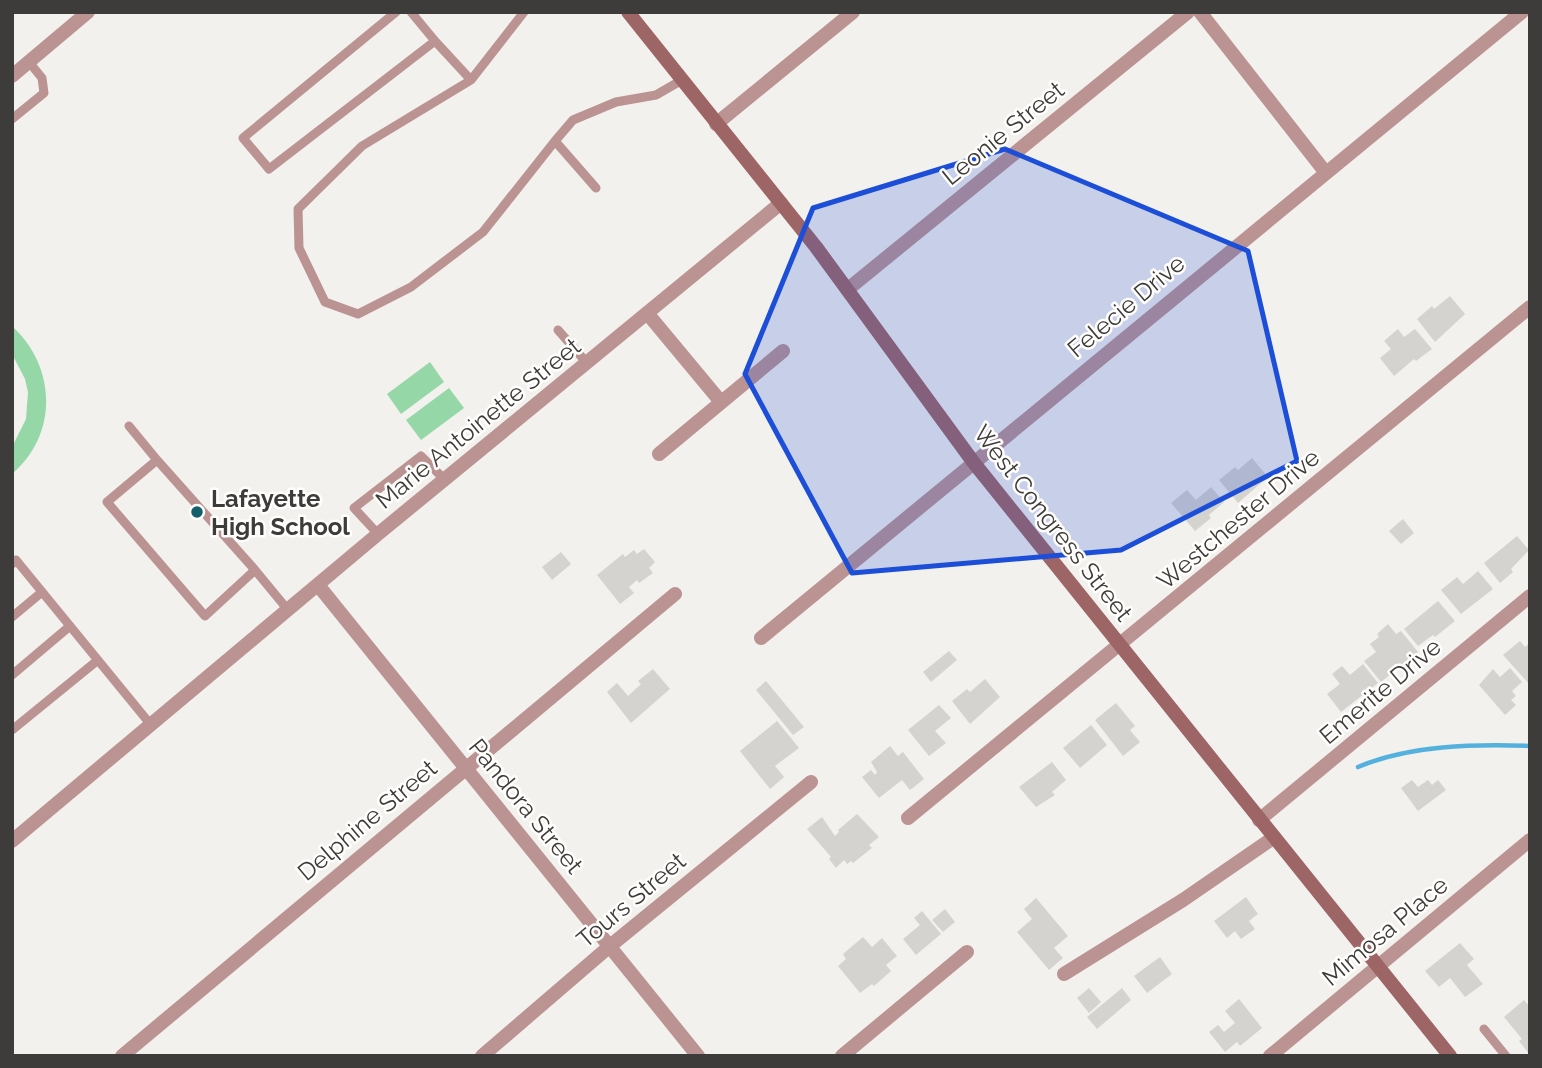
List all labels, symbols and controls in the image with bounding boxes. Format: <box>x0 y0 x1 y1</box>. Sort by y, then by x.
street label: Leonie Street <box>936 75 1070 191</box>
street label: Felecie Drive <box>1062 249 1190 363</box>
street label: Marie Antoinette Street <box>370 331 586 515</box>
street label: West Congress Street <box>967 419 1139 627</box>
street label: Westchester Drive <box>1151 443 1325 595</box>
place label: Lafayette High School <box>211 484 350 541</box>
marker: Lafayette High School <box>189 504 205 520</box>
street label: Emerite Drive <box>1313 632 1447 750</box>
street label: Pandora Street <box>463 733 589 879</box>
street label: Delphine Street <box>292 753 442 887</box>
street label: Tours Street <box>571 846 691 954</box>
street label: Mimosa Place <box>1316 870 1454 992</box>

